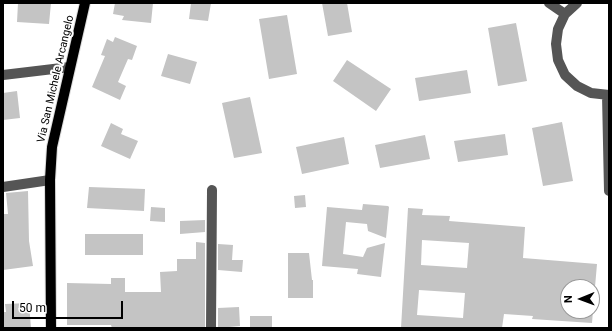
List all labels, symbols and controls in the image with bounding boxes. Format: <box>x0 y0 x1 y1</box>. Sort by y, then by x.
street label: Via San Michele Arcangelo <box>35 14 77 144</box>
north arrow <box>560 279 600 319</box>
scale bar <box>14 293 125 319</box>
text: N <box>562 295 575 303</box>
text: 50 m <box>19 301 46 315</box>

